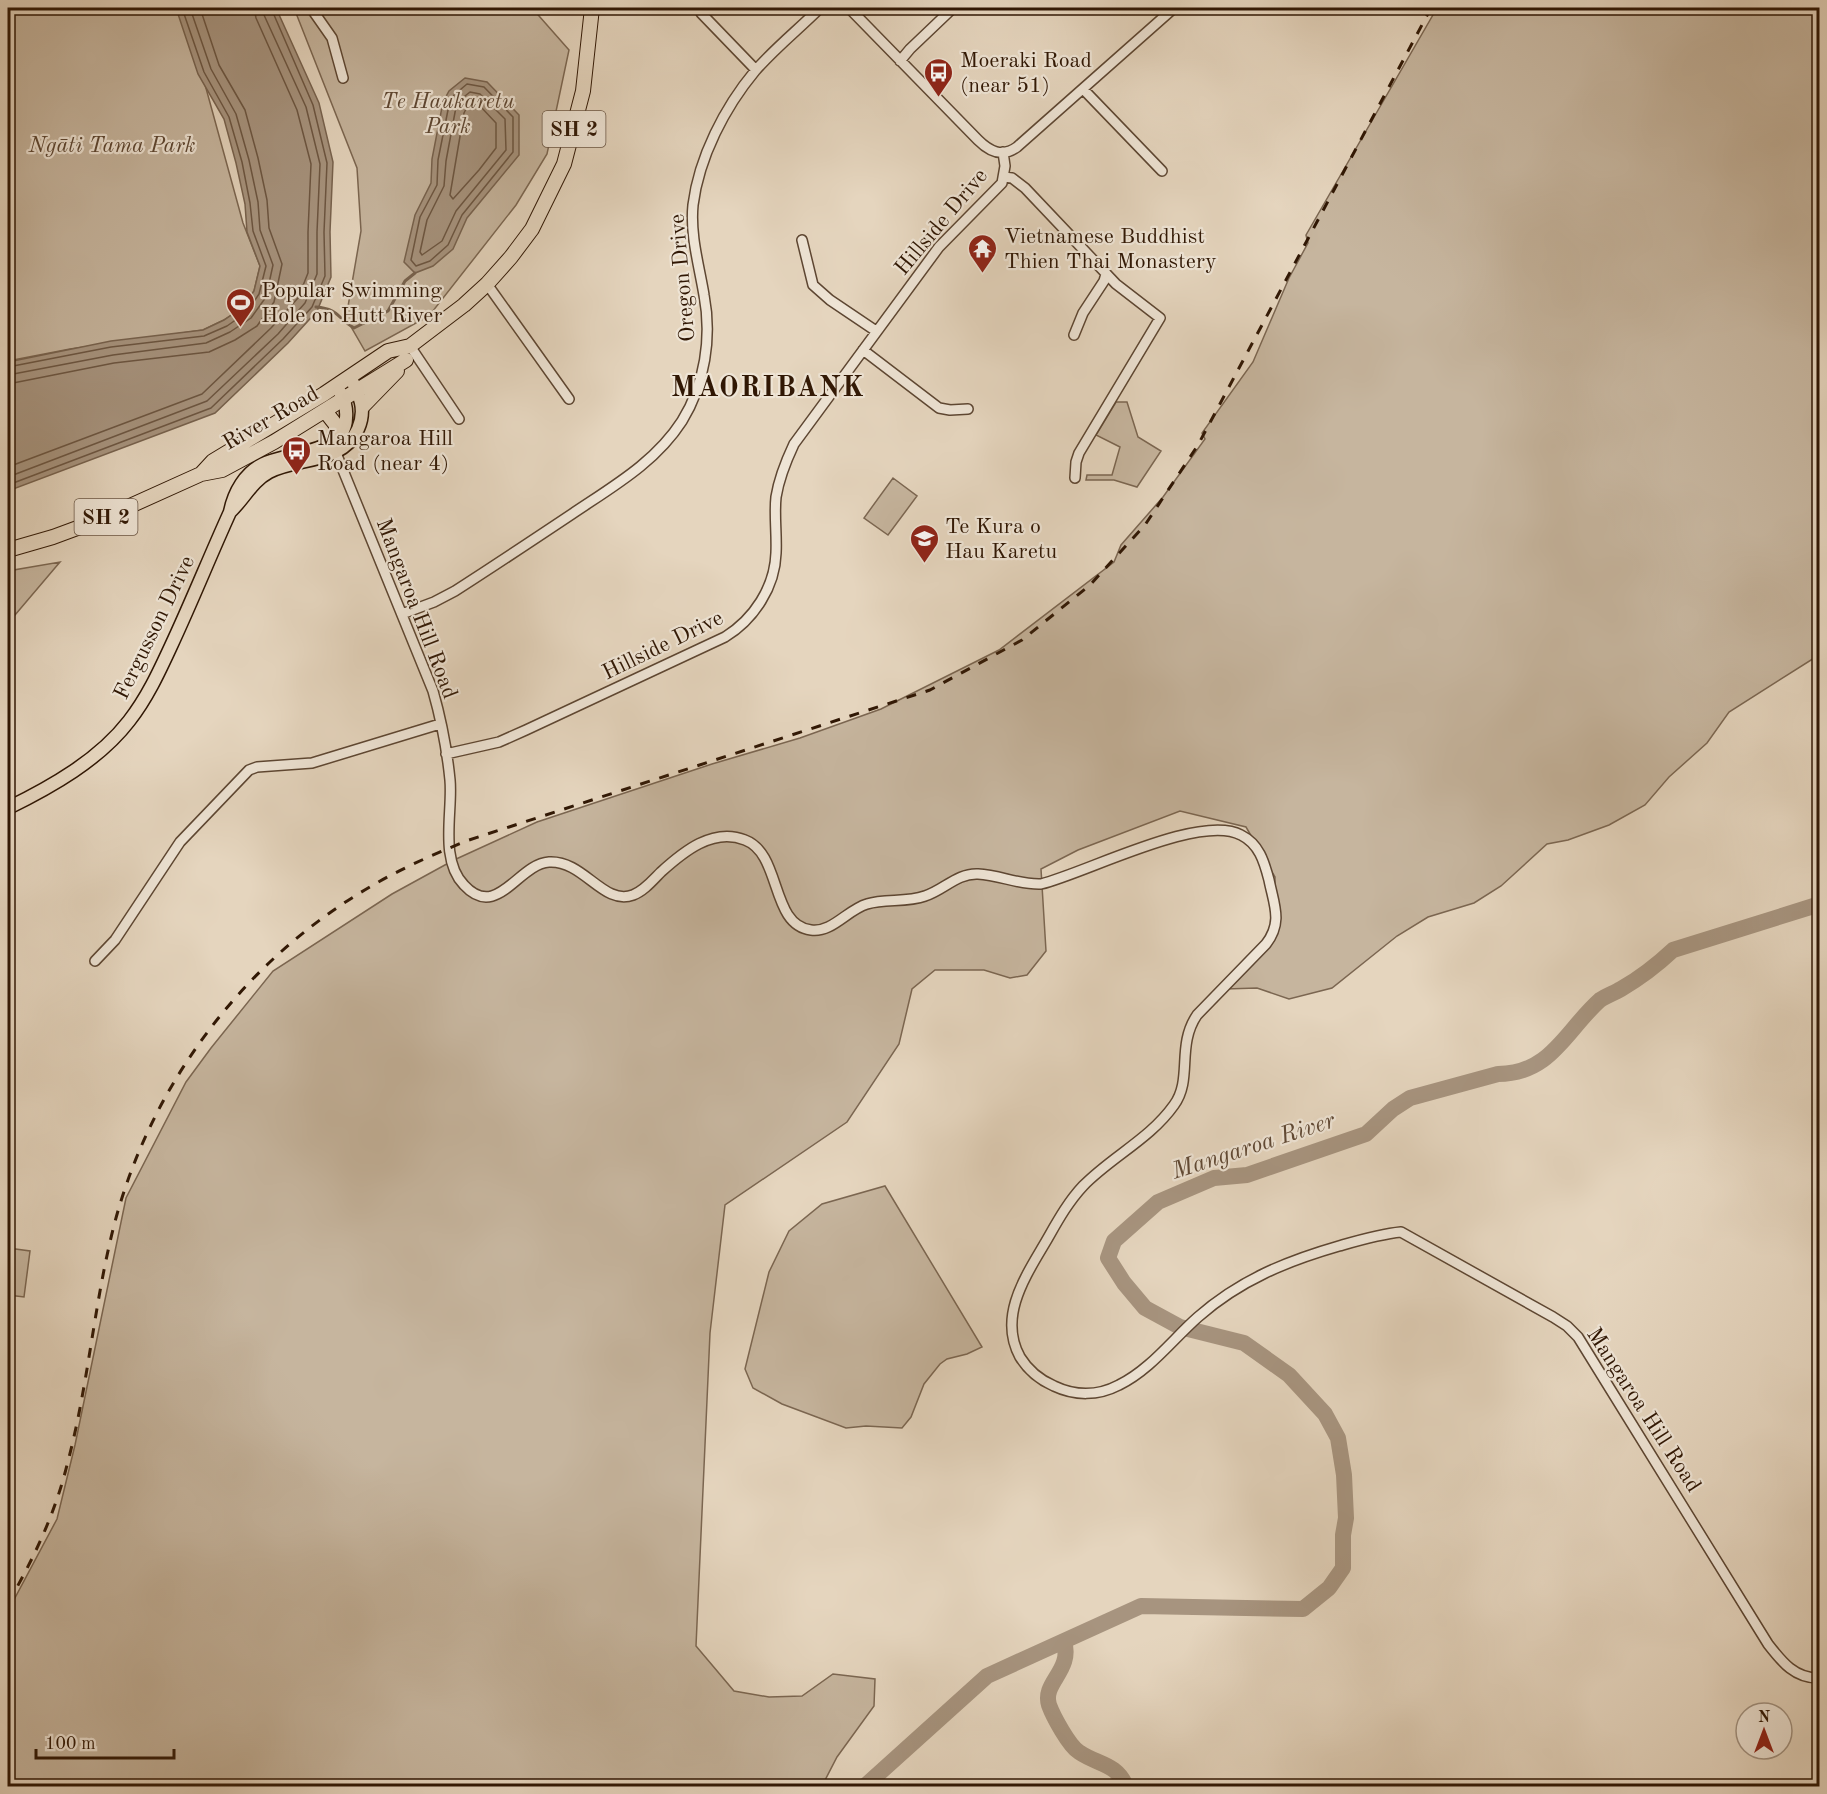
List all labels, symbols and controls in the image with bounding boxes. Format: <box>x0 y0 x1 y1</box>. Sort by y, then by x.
place label: Moeraki Road (near 51) <box>960 50 1092 97</box>
bus stop icon: Moeraki Road (near 51) <box>923 56 955 98</box>
park label: Te Haukaretu Park <box>381 91 515 138</box>
road number: SH 2 <box>542 111 606 147</box>
park label: Ngāti Tama Park <box>28 135 196 157</box>
street label: Hillside Drive <box>891 165 992 280</box>
street label: Oregon Drive <box>666 213 700 343</box>
place label: Vietnamese Buddhist Thien Thai Monastery <box>1004 226 1217 273</box>
temple icon: Vietnamese Buddhist Thien Thai Monastery <box>967 232 999 274</box>
place label: Popular Swimming Hole on Hutt River <box>261 280 443 327</box>
sports icon: Popular Swimming Hole on Hutt River <box>224 286 256 328</box>
district label: MAORIBANK <box>671 375 865 403</box>
street label: River Road <box>219 383 323 455</box>
place label: Mangaroa Hill Road (near 4) <box>317 428 453 475</box>
bus stop icon: Mangaroa Hill Road (near 4) <box>280 434 312 476</box>
road number: SH 2 <box>74 499 138 535</box>
street label: Mangaroa Hill Road <box>372 516 461 702</box>
place label: Te Kura o Hau Karetu <box>945 516 1057 563</box>
school or university icon: Te Kura o Hau Karetu <box>908 522 940 564</box>
street label: Fergusson Drive <box>111 553 199 703</box>
street label: Hillside Drive <box>599 607 727 684</box>
water label: Mangaroa River <box>1168 1109 1339 1185</box>
street label: Mangaroa Hill Road <box>1582 1324 1705 1496</box>
north arrow <box>1734 1701 1794 1761</box>
text: N <box>1758 1710 1771 1726</box>
scale bar <box>36 1722 174 1760</box>
text: 100 m <box>45 1735 96 1753</box>

